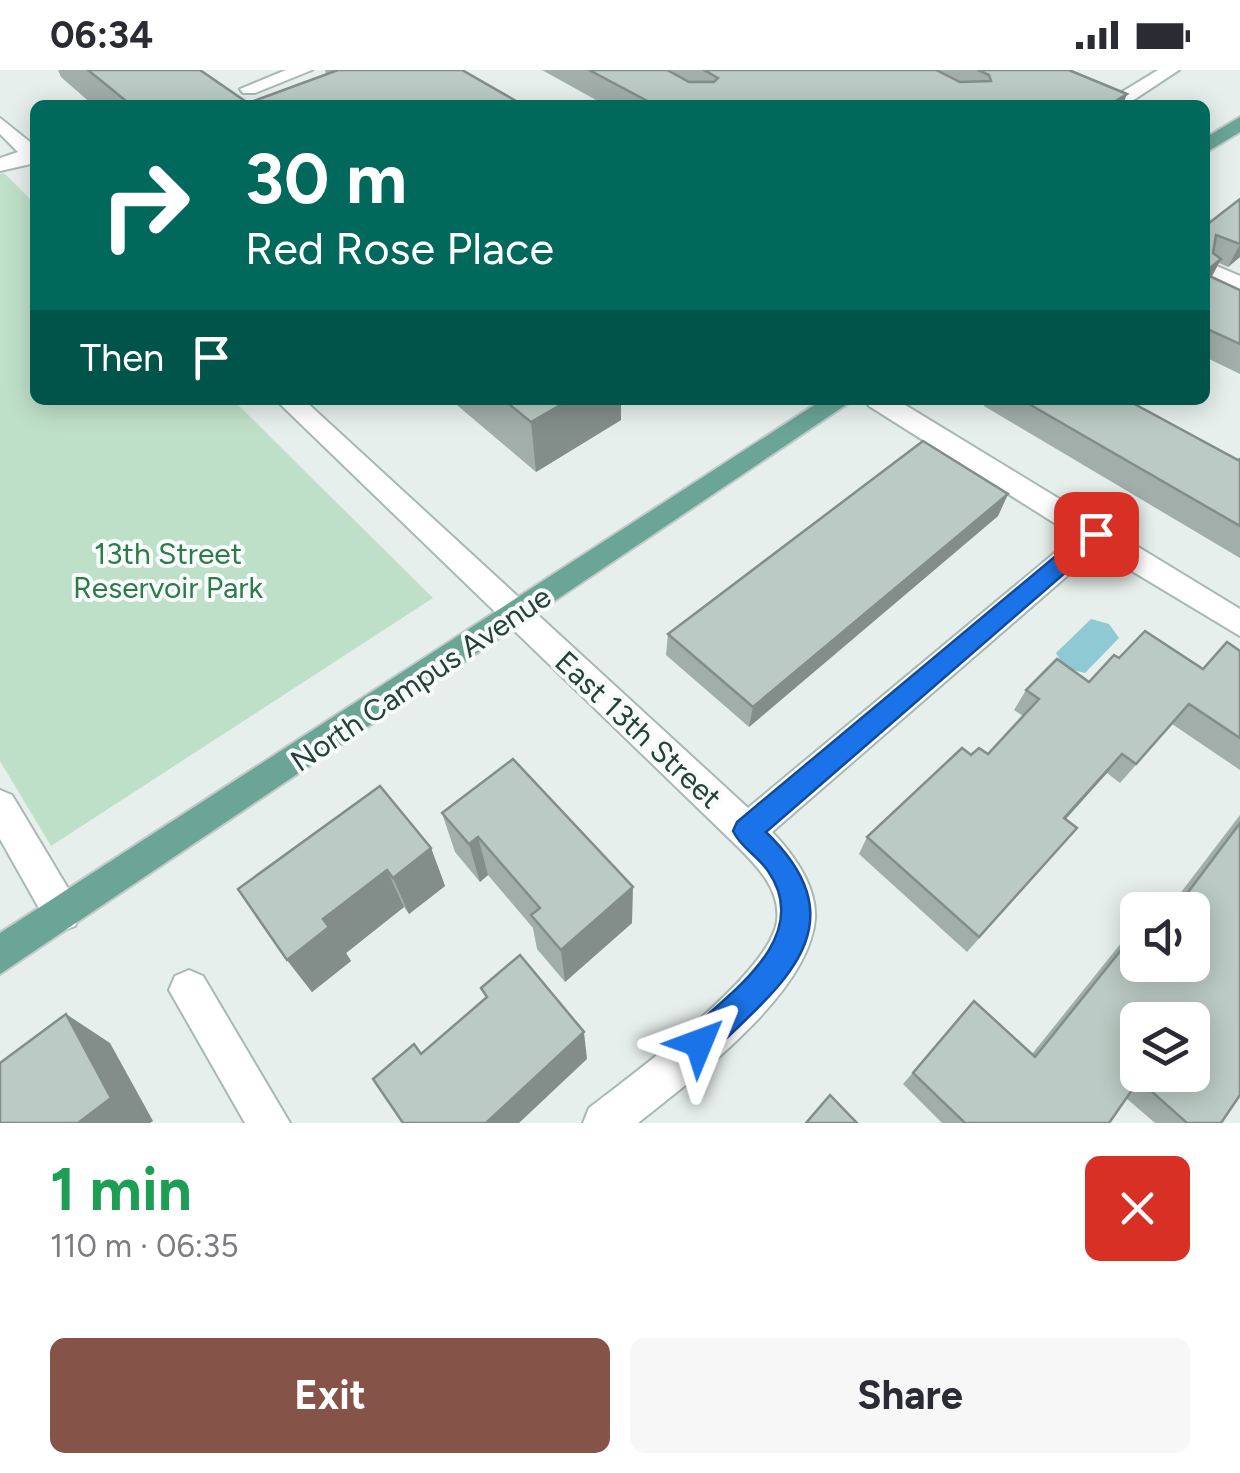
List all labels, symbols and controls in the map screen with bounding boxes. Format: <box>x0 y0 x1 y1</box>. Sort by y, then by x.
text: 06:34 <box>50 12 153 58</box>
text: 30 m <box>245 136 407 221</box>
icon: right <box>80 140 210 270</box>
text: Red Rose Place <box>245 221 554 275</box>
icon: arrive <box>184 330 239 385</box>
text: Then <box>80 335 164 381</box>
pin <box>1054 492 1139 577</box>
icon: arrive <box>1069 507 1124 562</box>
park label: 13th Street Reservoir Park <box>73 535 263 606</box>
street label: North Campus Avenue <box>284 578 558 779</box>
street label: East 13th Street <box>547 643 729 816</box>
map controls <box>1120 892 1210 1092</box>
button: sound <box>1120 892 1210 982</box>
position arrow <box>647 991 751 1095</box>
button: layers <box>1120 1002 1210 1092</box>
text: 1 min <box>50 1153 192 1225</box>
button: close <box>1085 1156 1190 1261</box>
text: 110 m · 06:35 <box>50 1227 239 1265</box>
button: Exit <box>50 1338 610 1453</box>
button: Share <box>630 1338 1190 1453</box>

